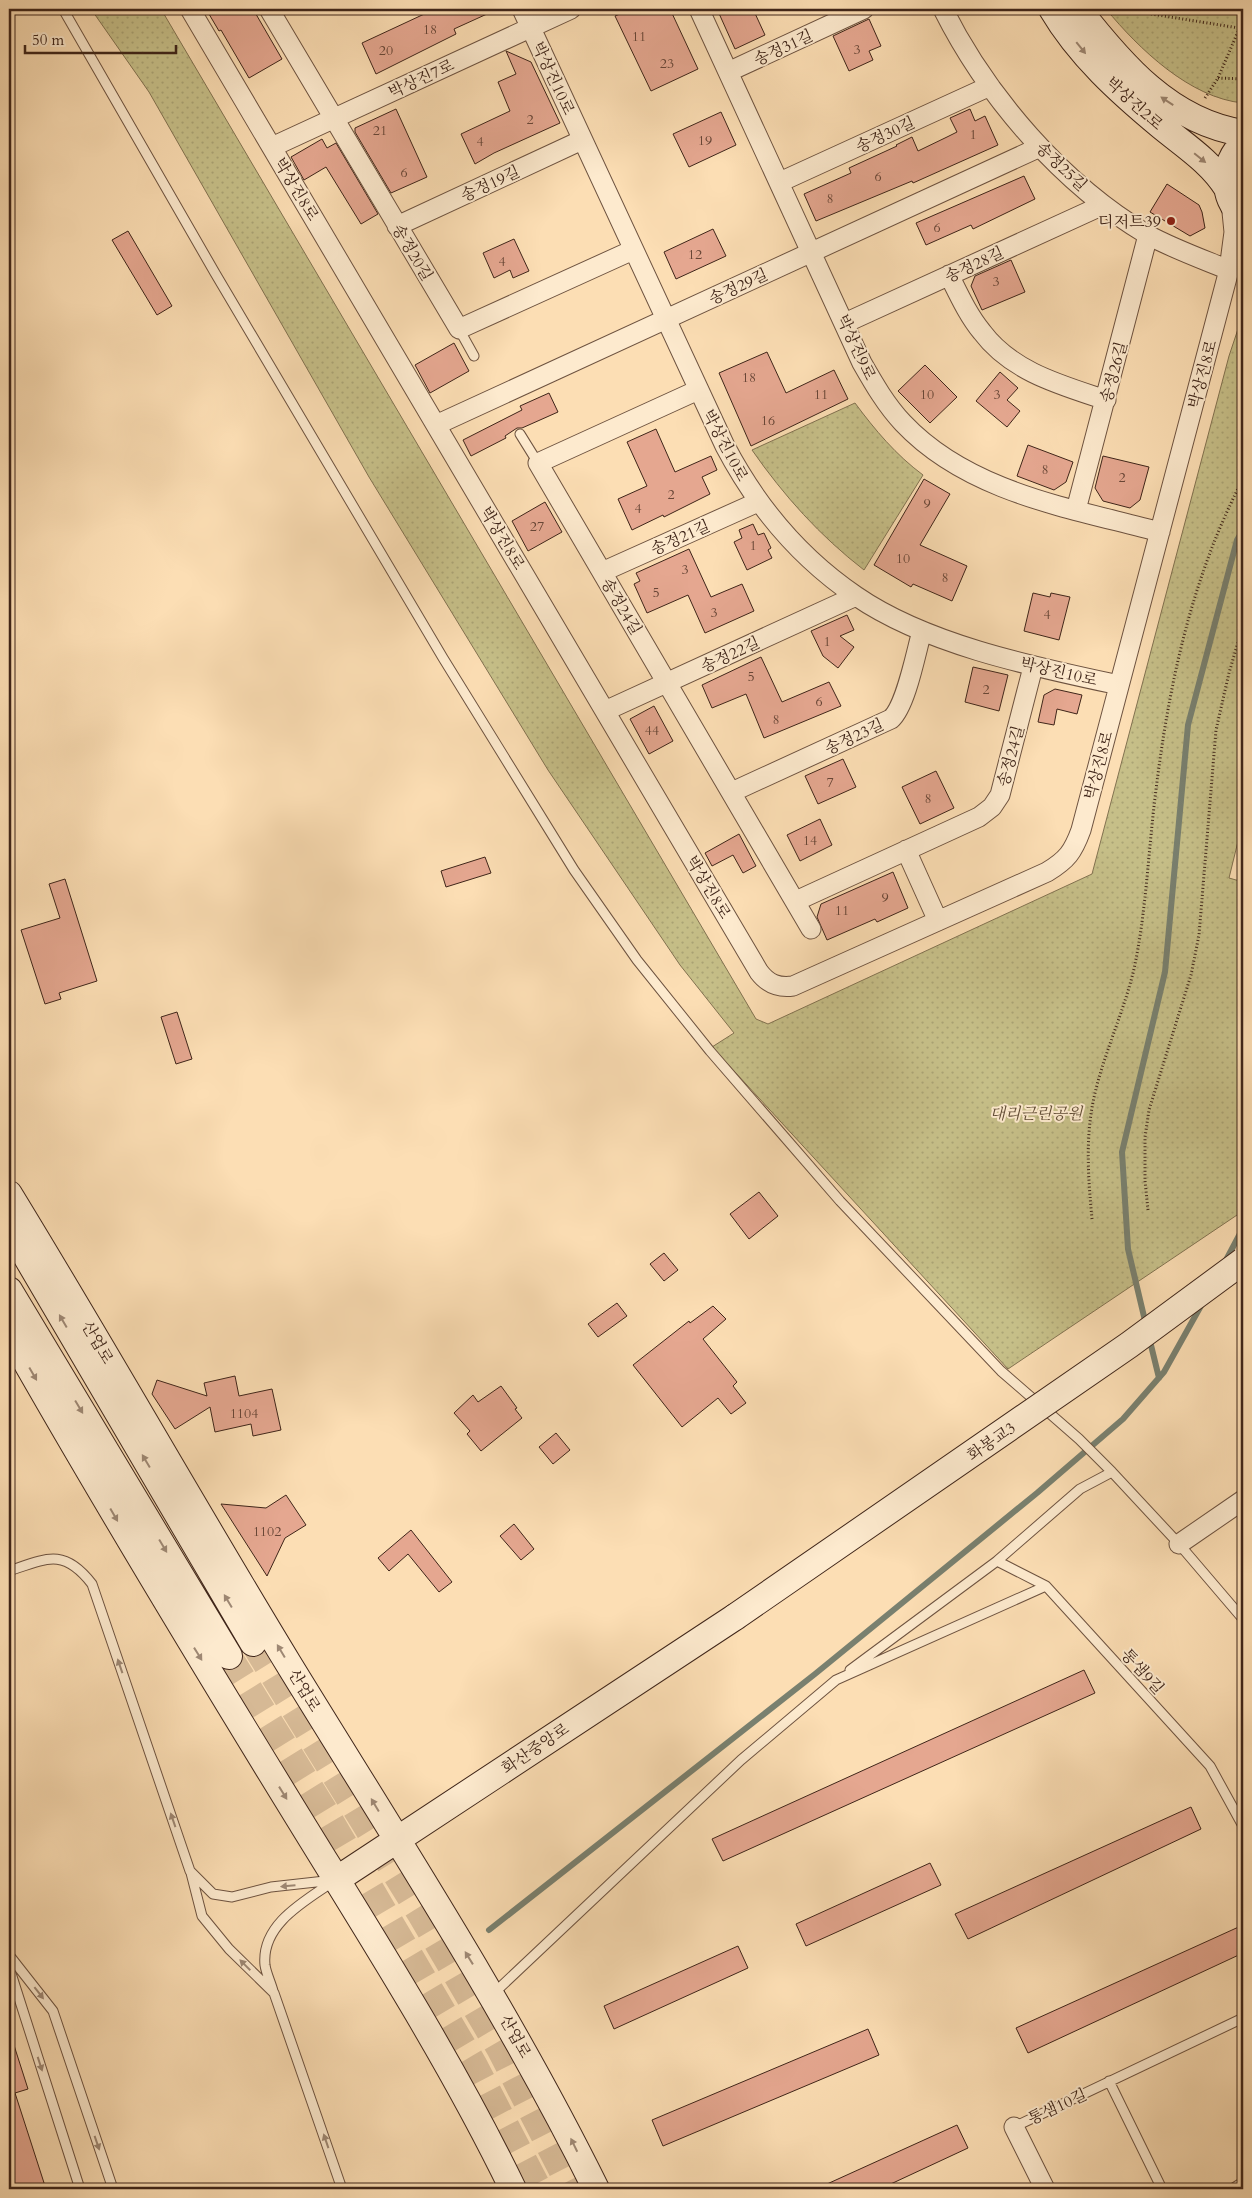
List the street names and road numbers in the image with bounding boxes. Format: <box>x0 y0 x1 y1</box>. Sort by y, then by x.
street label: 송정31길 <box>750 25 817 71</box>
street label: 박상진10로 <box>527 38 580 119</box>
street label: 박상진7로 <box>385 54 458 104</box>
street label: 박상진2로 <box>1101 72 1168 136</box>
street label: 송정30길 <box>852 112 919 158</box>
street label: 송정25길 <box>1031 137 1092 196</box>
street label: 박상진8로 <box>269 154 324 226</box>
street label: 송정19길 <box>457 161 524 207</box>
street label: 송정20길 <box>387 220 438 285</box>
street label: 송정28길 <box>941 242 1008 288</box>
street label: 송정29길 <box>705 264 772 310</box>
street label: 박상진9로 <box>831 311 881 384</box>
street label: 박상진8로 <box>1183 337 1223 411</box>
street label: 송정26길 <box>1095 339 1133 405</box>
street label: 박상진10로 <box>697 406 753 486</box>
street label: 박상진8로 <box>475 503 530 575</box>
street label: 송정21길 <box>647 515 714 561</box>
street label: 송정24길 <box>596 574 647 639</box>
street label: 송정22길 <box>697 632 764 678</box>
street label: 박상진10로 <box>1018 652 1100 692</box>
street label: 송정23길 <box>821 714 888 760</box>
street label: 송정24길 <box>992 723 1030 789</box>
street label: 박상진8로 <box>1079 728 1119 802</box>
street label: 박상진8로 <box>681 852 736 924</box>
street label: 산업로 <box>76 1317 119 1369</box>
street label: 화봉교3 <box>963 1417 1020 1466</box>
street label: 통샘9길 <box>1116 1644 1169 1699</box>
street label: 산업로 <box>283 1665 326 1717</box>
street label: 화산중앙로 <box>497 1718 574 1780</box>
street label: 산업로 <box>494 2011 536 2063</box>
street label: 통샘10길 <box>1024 2084 1091 2130</box>

